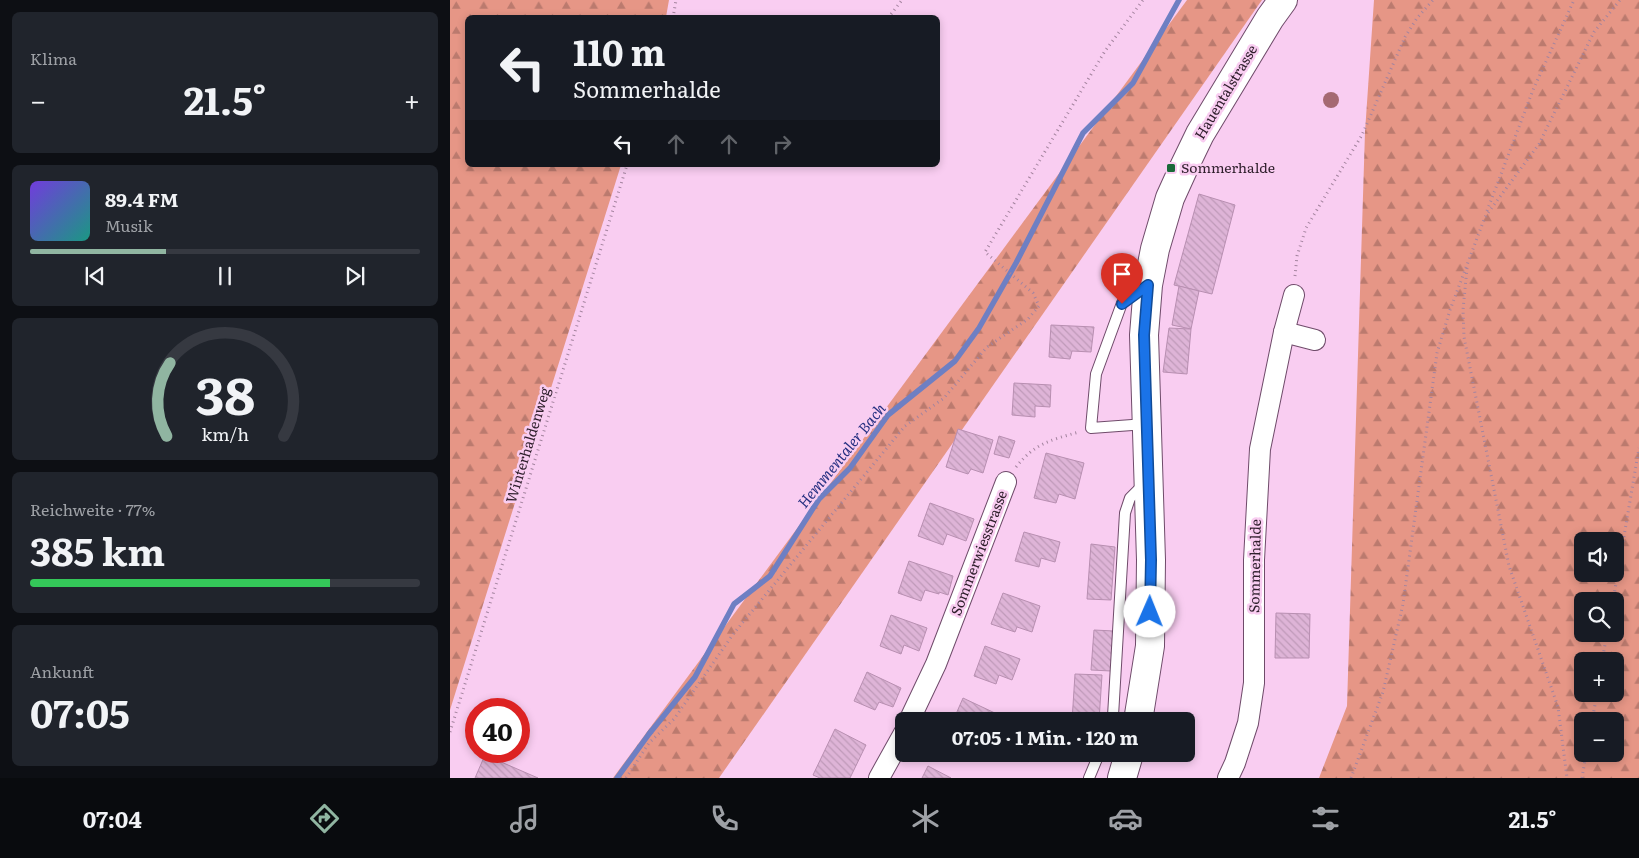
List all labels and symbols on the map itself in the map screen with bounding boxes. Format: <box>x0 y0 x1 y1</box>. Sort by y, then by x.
street label: Hauentalstrasse <box>1189 40 1261 143</box>
place label: Sommerhalde <box>1181 157 1275 177</box>
marker: Sommerhalde <box>1165 162 1177 174</box>
pin <box>1101 253 1143 304</box>
street label: Winterhaldenweg <box>500 384 554 505</box>
water label: Hemmentaler Bach <box>791 397 891 513</box>
street label: Sommerwiesstrasse <box>945 487 1011 618</box>
street label: Sommerhalde <box>1243 519 1265 613</box>
position arrow <box>1123 585 1175 637</box>
speed limit sign: 40 <box>465 698 530 763</box>

